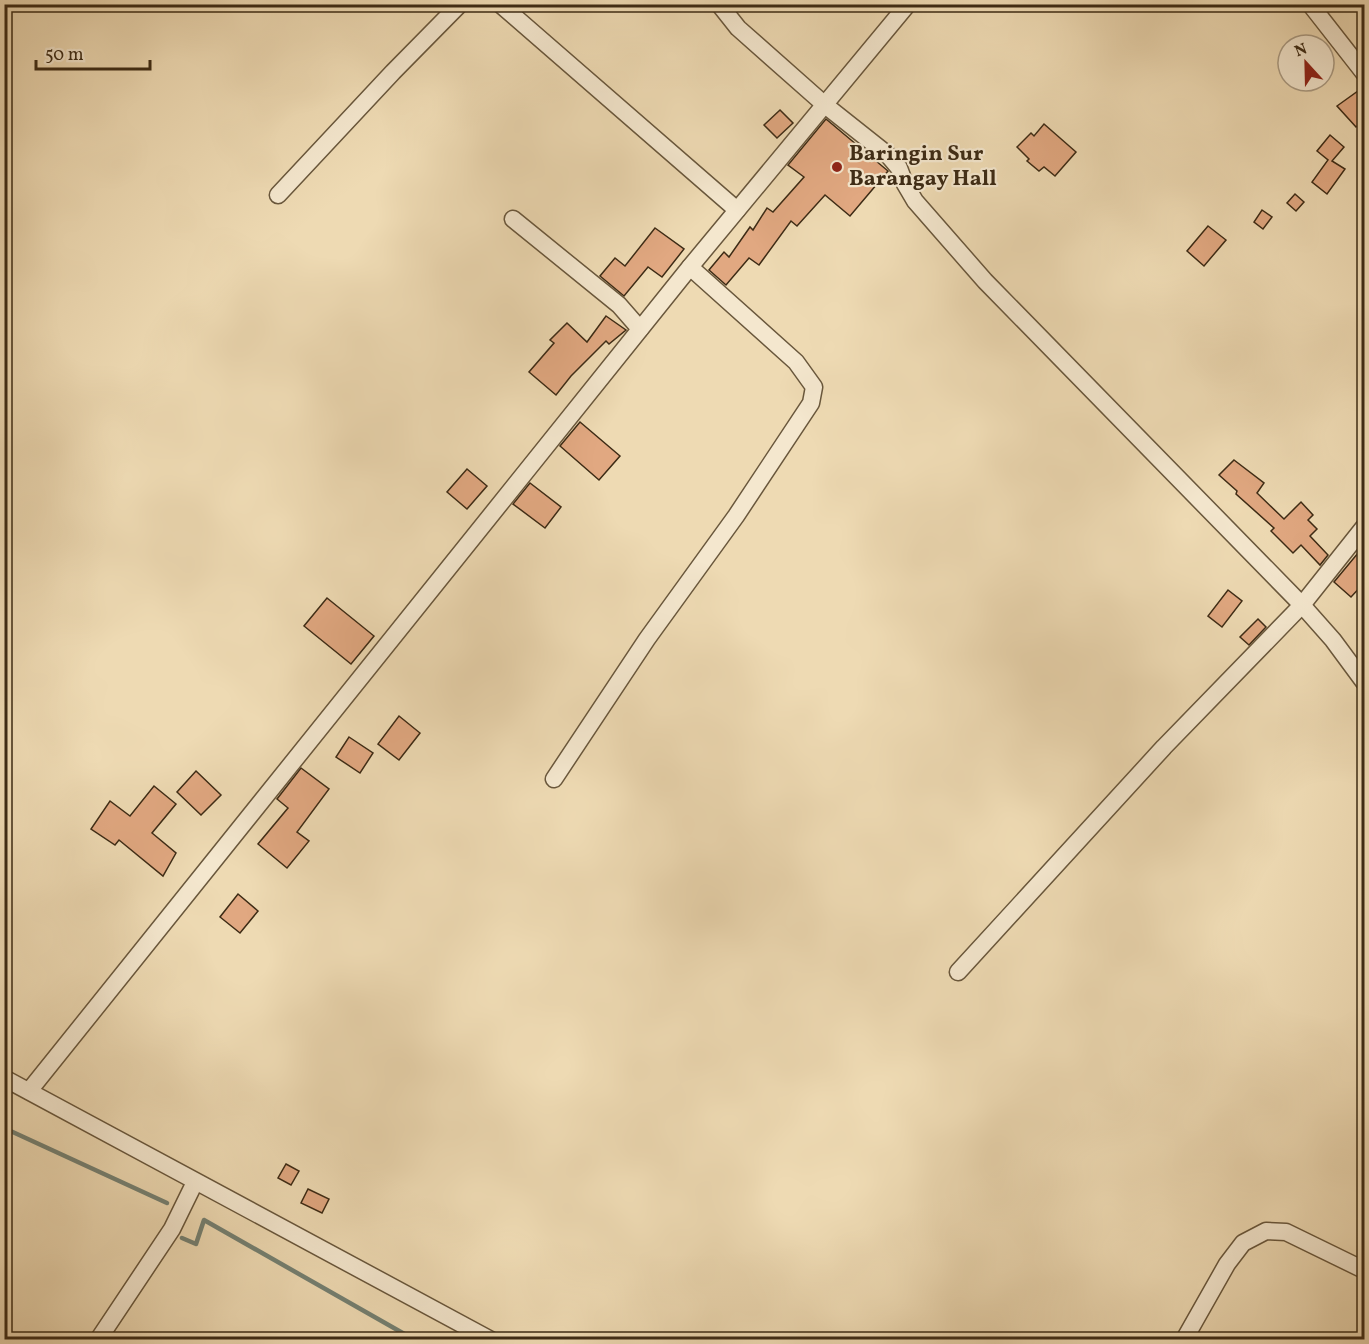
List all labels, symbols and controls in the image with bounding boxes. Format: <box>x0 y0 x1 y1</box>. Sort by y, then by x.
scale bar <box>36 33 150 71</box>
north arrow <box>1276 33 1336 93</box>
text: N <box>1292 38 1311 63</box>
text: 50 m <box>45 43 84 68</box>
place label: Baringin Sur Barangay Hall <box>849 139 997 195</box>
marker: Baringin Sur Barangay Hall <box>830 160 844 174</box>

